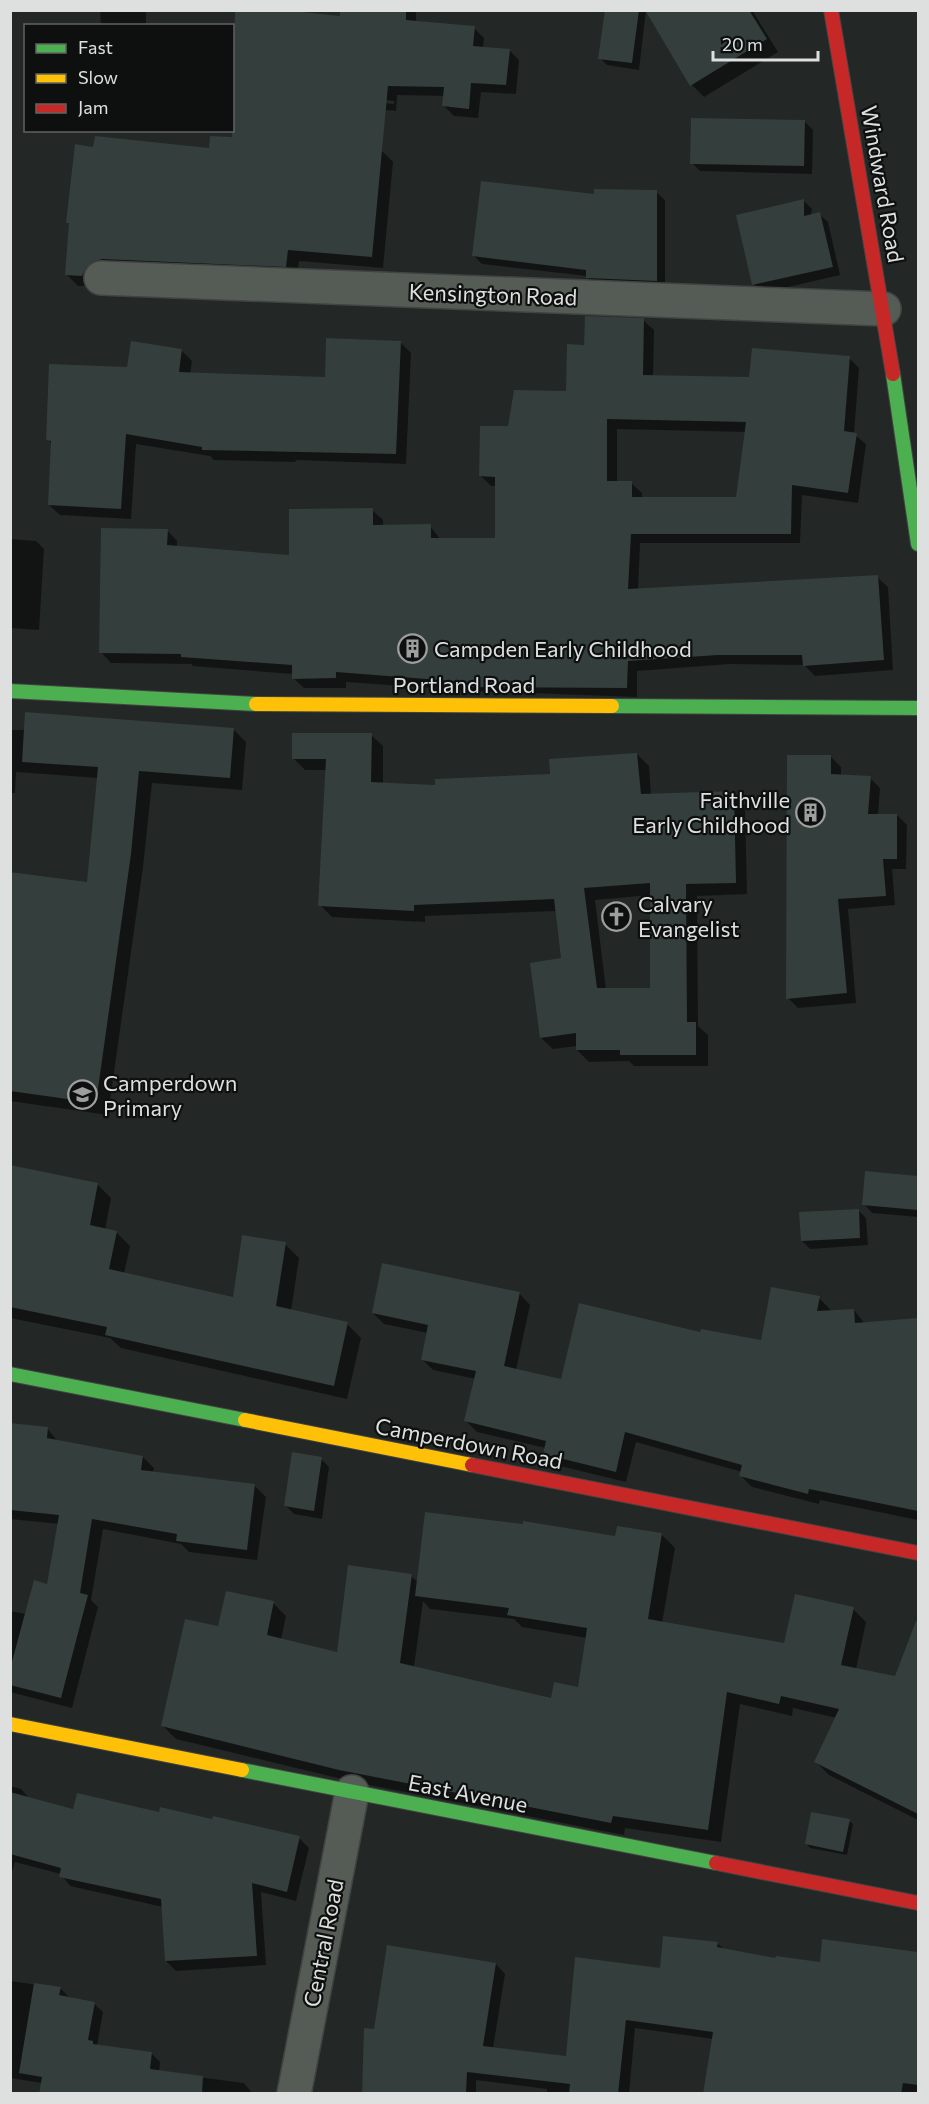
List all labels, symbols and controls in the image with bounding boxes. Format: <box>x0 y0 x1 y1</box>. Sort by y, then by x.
legend <box>24 24 234 132</box>
scale bar <box>713 24 818 62</box>
text: 20 m <box>722 33 763 55</box>
text: Fast <box>78 36 113 58</box>
text: Slow <box>78 66 118 88</box>
text: Jam <box>78 96 108 118</box>
street label: Windward Road <box>856 103 910 265</box>
street label: Kensington Road <box>408 278 578 310</box>
building icon: Campden Early Childhood <box>397 632 429 664</box>
place label: Campden Early Childhood <box>434 635 692 662</box>
street label: Portland Road <box>393 671 535 698</box>
place label: Faithville Early Childhood <box>632 786 790 838</box>
building icon: Faithville Early Childhood <box>795 796 827 828</box>
place label: Calvary Evangelist <box>638 890 739 942</box>
church icon: Calvary Evangelist <box>601 900 633 932</box>
place label: Camperdown Primary <box>103 1069 237 1121</box>
school or university icon: Camperdown Primary <box>66 1079 98 1111</box>
street label: Camperdown Road <box>373 1412 565 1474</box>
street label: East Avenue <box>406 1768 530 1818</box>
street label: Central Road <box>297 1877 349 2009</box>

